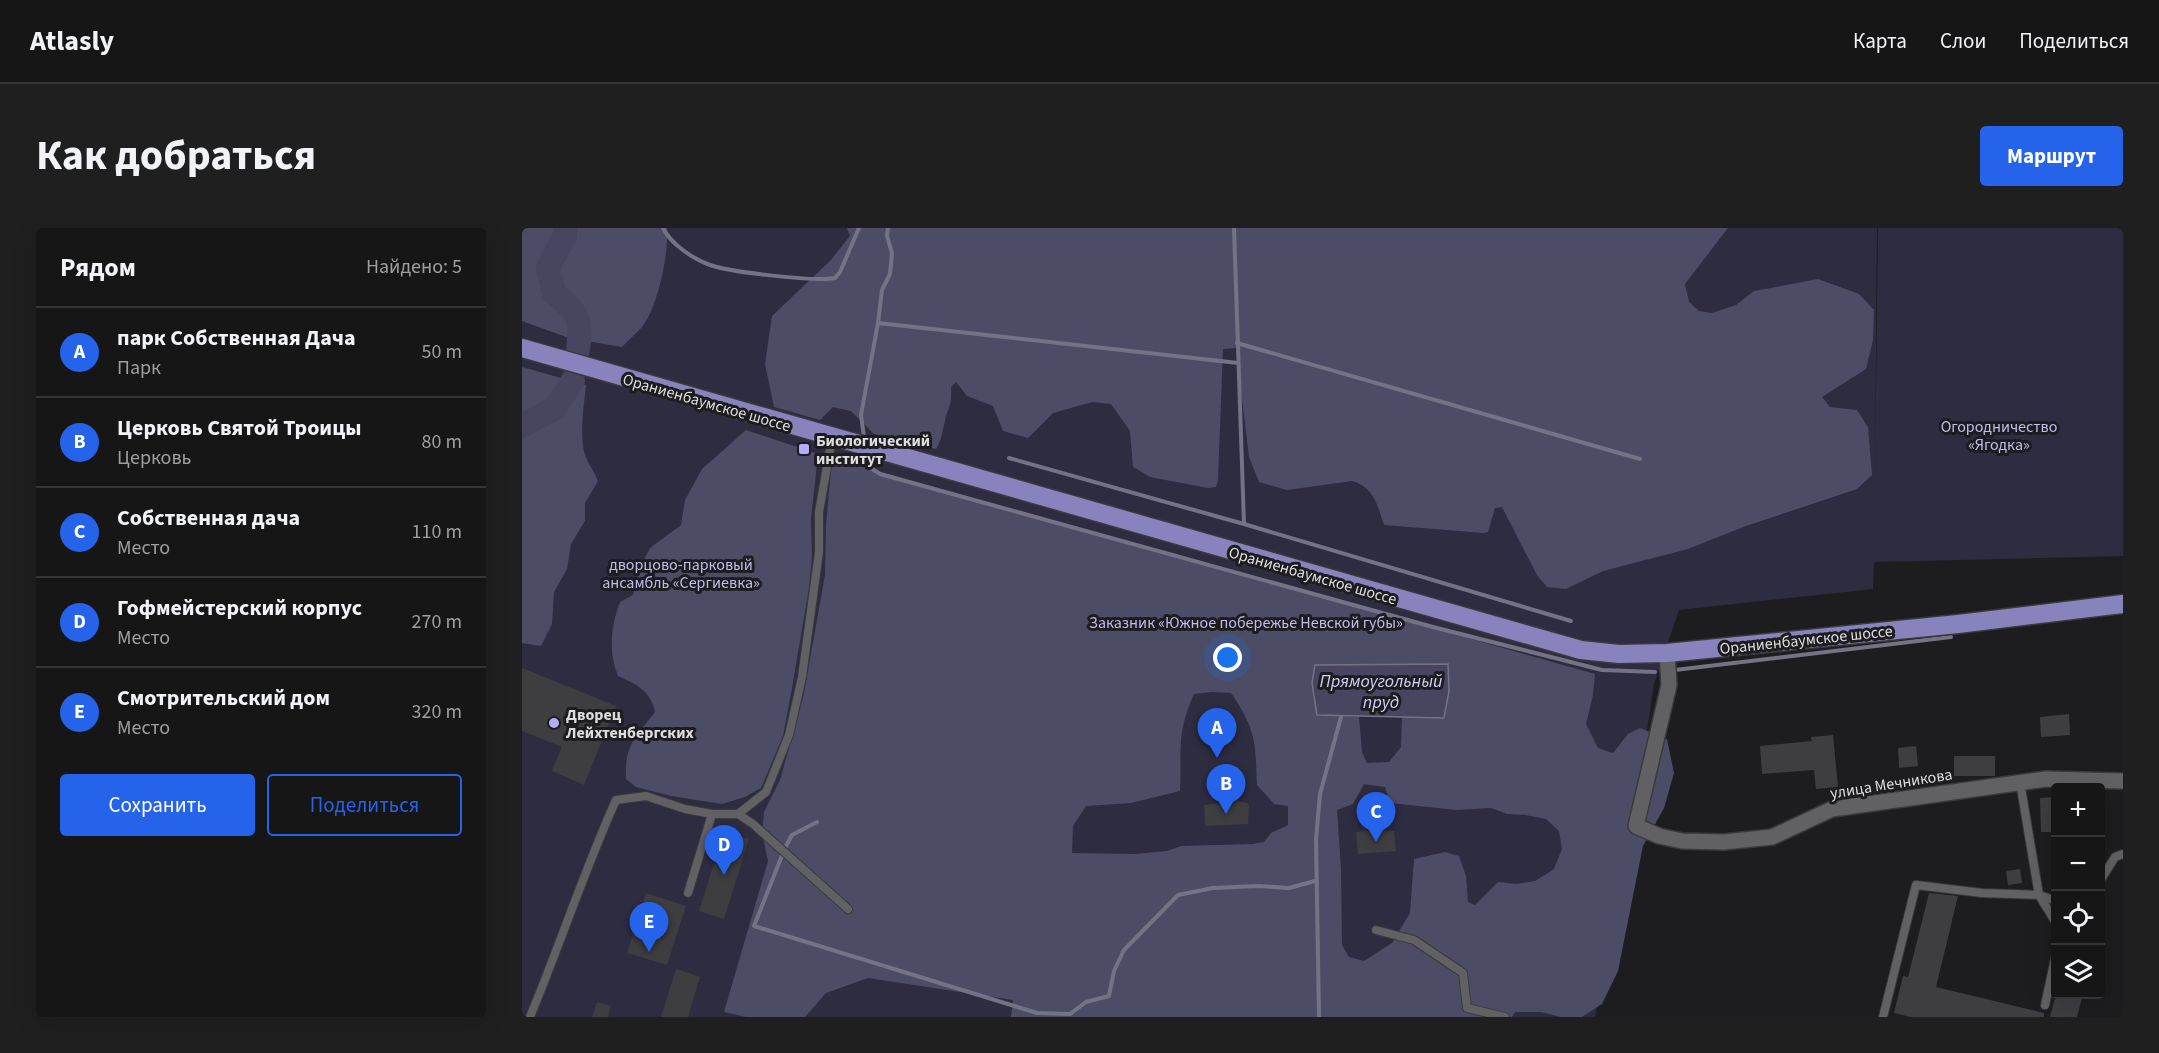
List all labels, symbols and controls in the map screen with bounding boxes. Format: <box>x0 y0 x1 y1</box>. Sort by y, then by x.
text: Atlasly <box>30 21 114 61</box>
text: Карта <box>1853 26 1907 56</box>
text: Слои <box>1940 26 1986 56</box>
text: Поделиться <box>2019 26 2129 56</box>
text: Как добраться <box>36 126 316 186</box>
button: Маршрут <box>1980 126 2123 186</box>
text: Рядом <box>60 249 136 286</box>
text: Найдено: 5 <box>366 253 462 281</box>
text: парк Собственная Дача <box>117 322 356 354</box>
text: A <box>74 338 85 366</box>
text: 50 m <box>422 338 462 366</box>
text: Парк <box>117 354 161 382</box>
street label: Ораниенбаумское шоссе <box>620 368 793 437</box>
text: Церковь Святой Троицы <box>117 412 362 444</box>
park label: Огородничество «Ягодка» <box>1941 416 2057 456</box>
text: B <box>73 428 86 456</box>
text: 80 m <box>422 428 462 456</box>
place label: Биологический институт <box>816 430 930 470</box>
marker: Биологический институт <box>797 442 811 456</box>
text: Церковь <box>117 444 191 472</box>
text: Собственная дача <box>117 502 300 534</box>
text: C <box>74 518 85 546</box>
text: 110 m <box>412 518 462 546</box>
text: Место <box>117 534 170 562</box>
street label: Ораниенбаумское шоссе <box>1226 541 1399 610</box>
park label: дворцово-парковый ансамбль «Сергиевка» <box>602 554 760 594</box>
text: Гофмейстерский корпус <box>117 592 362 624</box>
text: D <box>73 608 86 636</box>
text: 270 m <box>412 608 462 636</box>
park label: Заказник «Южное побережье Невской губы» <box>1089 612 1403 634</box>
street label: Ораниенбаумское шоссе <box>1719 620 1894 660</box>
text: Место <box>117 624 170 652</box>
your location <box>1213 643 1242 672</box>
water label: Прямоугольный пруд <box>1320 669 1442 715</box>
text: Смотрительский дом <box>117 682 330 714</box>
text: E <box>74 698 85 726</box>
text: 320 m <box>412 698 462 726</box>
place label: Дворец Лейхтенбергских <box>565 704 694 744</box>
pin: A <box>1198 708 1236 758</box>
text: Место <box>117 714 170 742</box>
marker: Дворец Лейхтенбергских <box>547 716 561 730</box>
street label: улица Мечникова <box>1828 763 1954 805</box>
pin: B <box>1206 764 1246 814</box>
button: Сохранить <box>60 774 255 836</box>
button: Поделиться <box>267 774 462 836</box>
map controls <box>2051 783 2105 999</box>
button: + <box>2051 783 2105 837</box>
pin: C <box>1356 792 1396 842</box>
pin: D <box>704 826 744 875</box>
button: − <box>2051 837 2105 891</box>
button: locate <box>2051 891 2105 945</box>
pin: E <box>630 902 668 952</box>
button: layers <box>2051 945 2105 999</box>

